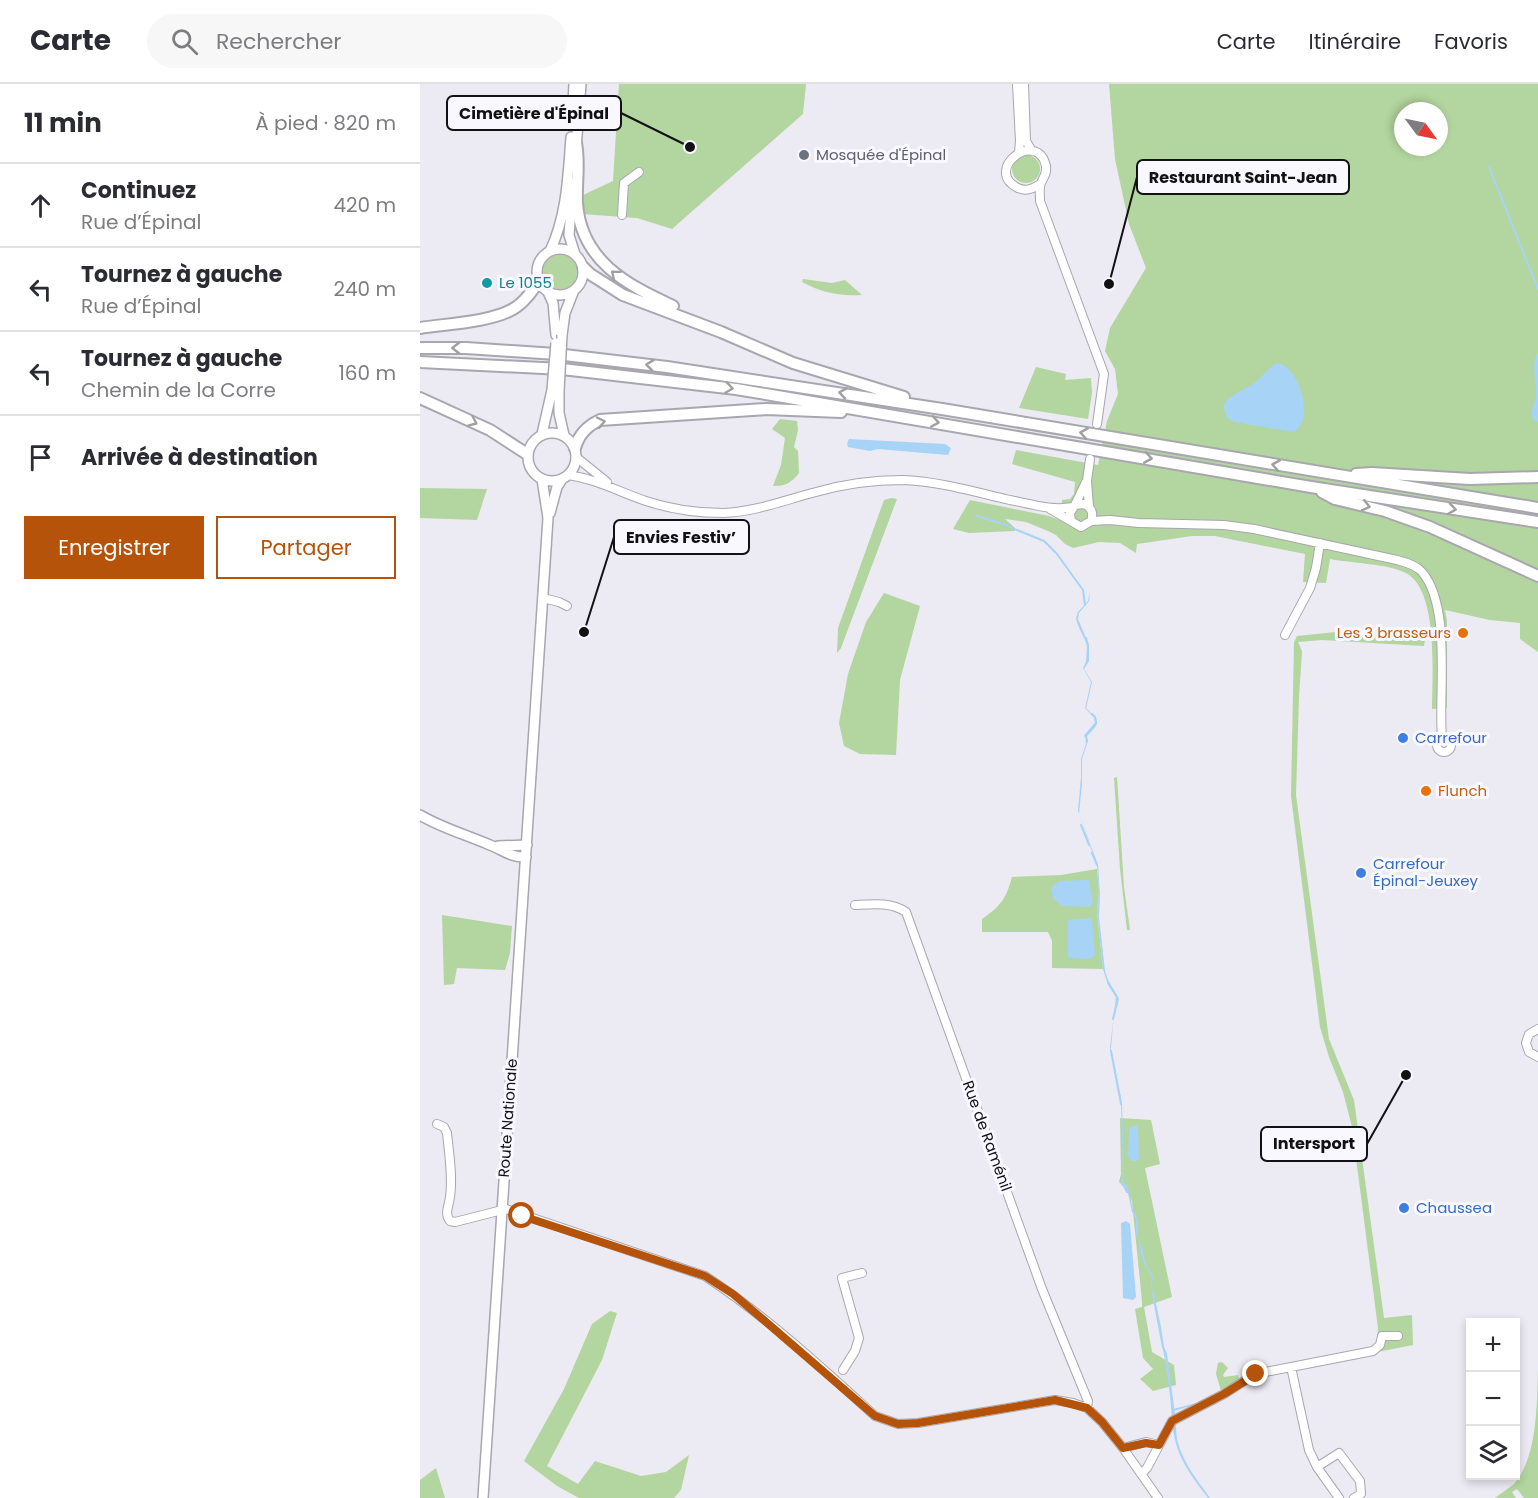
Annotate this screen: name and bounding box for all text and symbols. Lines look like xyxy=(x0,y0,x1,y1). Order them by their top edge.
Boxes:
search box xyxy=(147,14,567,68)
text: Carte xyxy=(30,21,111,60)
icon: search xyxy=(168,25,201,58)
text: Rechercher xyxy=(216,26,342,57)
text: Carte xyxy=(1217,27,1276,56)
text: Itinéraire xyxy=(1309,27,1401,56)
text: Favoris xyxy=(1434,27,1508,56)
callout: Cimetière d'Épinal xyxy=(447,96,621,130)
text: Cimetière d'Épinal xyxy=(459,102,609,125)
north arrow xyxy=(1394,102,1448,156)
text: 11 min xyxy=(24,105,102,141)
text: À pied · 820 m xyxy=(255,109,396,137)
place label: Mosquée d'Épinal xyxy=(816,144,946,165)
marker: Mosquée d'Épinal xyxy=(797,148,811,162)
callout: Restaurant Saint-Jean xyxy=(1137,160,1349,194)
text: Restaurant Saint-Jean xyxy=(1149,166,1337,189)
text: Continuez xyxy=(81,175,196,206)
icon: ahead xyxy=(24,189,57,222)
text: 420 m xyxy=(333,191,396,219)
text: Rue d’Épinal xyxy=(81,208,202,236)
text: Tournez à gauche xyxy=(81,259,282,290)
one-way arrow xyxy=(611,270,622,281)
place label: Le 1055 xyxy=(499,272,552,293)
icon: left xyxy=(24,273,57,306)
text: 240 m xyxy=(333,275,396,303)
marker: Le 1055 xyxy=(480,276,494,290)
text: Rue d’Épinal xyxy=(81,292,202,320)
one-way arrow xyxy=(451,342,460,354)
text: Tournez à gauche xyxy=(81,343,282,374)
icon: left xyxy=(24,357,57,390)
text: 160 m xyxy=(338,359,396,387)
one-way arrow xyxy=(645,359,654,372)
text: Chemin de la Corre xyxy=(81,376,276,404)
one-way arrow xyxy=(725,382,734,394)
one-way arrow xyxy=(838,388,847,400)
one-way arrow xyxy=(467,415,478,427)
one-way arrow xyxy=(930,415,940,428)
one-way arrow xyxy=(596,416,606,429)
one-way arrow xyxy=(1079,427,1089,440)
icon: arrive xyxy=(24,441,57,474)
text: Arrivée à destination xyxy=(81,442,318,473)
one-way arrow xyxy=(1143,451,1153,464)
one-way arrow xyxy=(1272,460,1281,472)
one-way arrow xyxy=(1361,499,1371,512)
one-way arrow xyxy=(1447,503,1457,515)
button: Enregistrer xyxy=(24,516,204,579)
button: Partager xyxy=(216,516,396,579)
callout: Envies Festiv’ xyxy=(614,520,749,554)
text: Envies Festiv’ xyxy=(626,526,736,549)
place label: Les 3 brasseurs xyxy=(1337,622,1451,643)
marker: Les 3 brasseurs xyxy=(1456,626,1470,640)
place label: Carrefour xyxy=(1415,727,1487,748)
marker: Carrefour xyxy=(1396,731,1410,745)
place label: Flunch xyxy=(1438,780,1487,801)
marker: Flunch xyxy=(1419,784,1433,798)
place label: Carrefour Épinal-Jeuxey xyxy=(1373,853,1479,891)
marker: Carrefour Épinal-Jeuxey xyxy=(1354,866,1368,880)
street label: Route Nationale xyxy=(493,1058,522,1178)
street label: Rue de Raménil xyxy=(958,1078,1017,1194)
callout: Intersport xyxy=(1261,1127,1367,1161)
text: Intersport xyxy=(1273,1132,1355,1155)
place label: Chaussea xyxy=(1416,1197,1492,1218)
marker: Chaussea xyxy=(1397,1201,1411,1215)
route start xyxy=(508,1202,534,1228)
map controls xyxy=(1466,1318,1520,1480)
button: + xyxy=(1466,1318,1520,1372)
route end xyxy=(1242,1360,1268,1386)
button: − xyxy=(1466,1372,1520,1426)
button: layers xyxy=(1466,1426,1520,1480)

